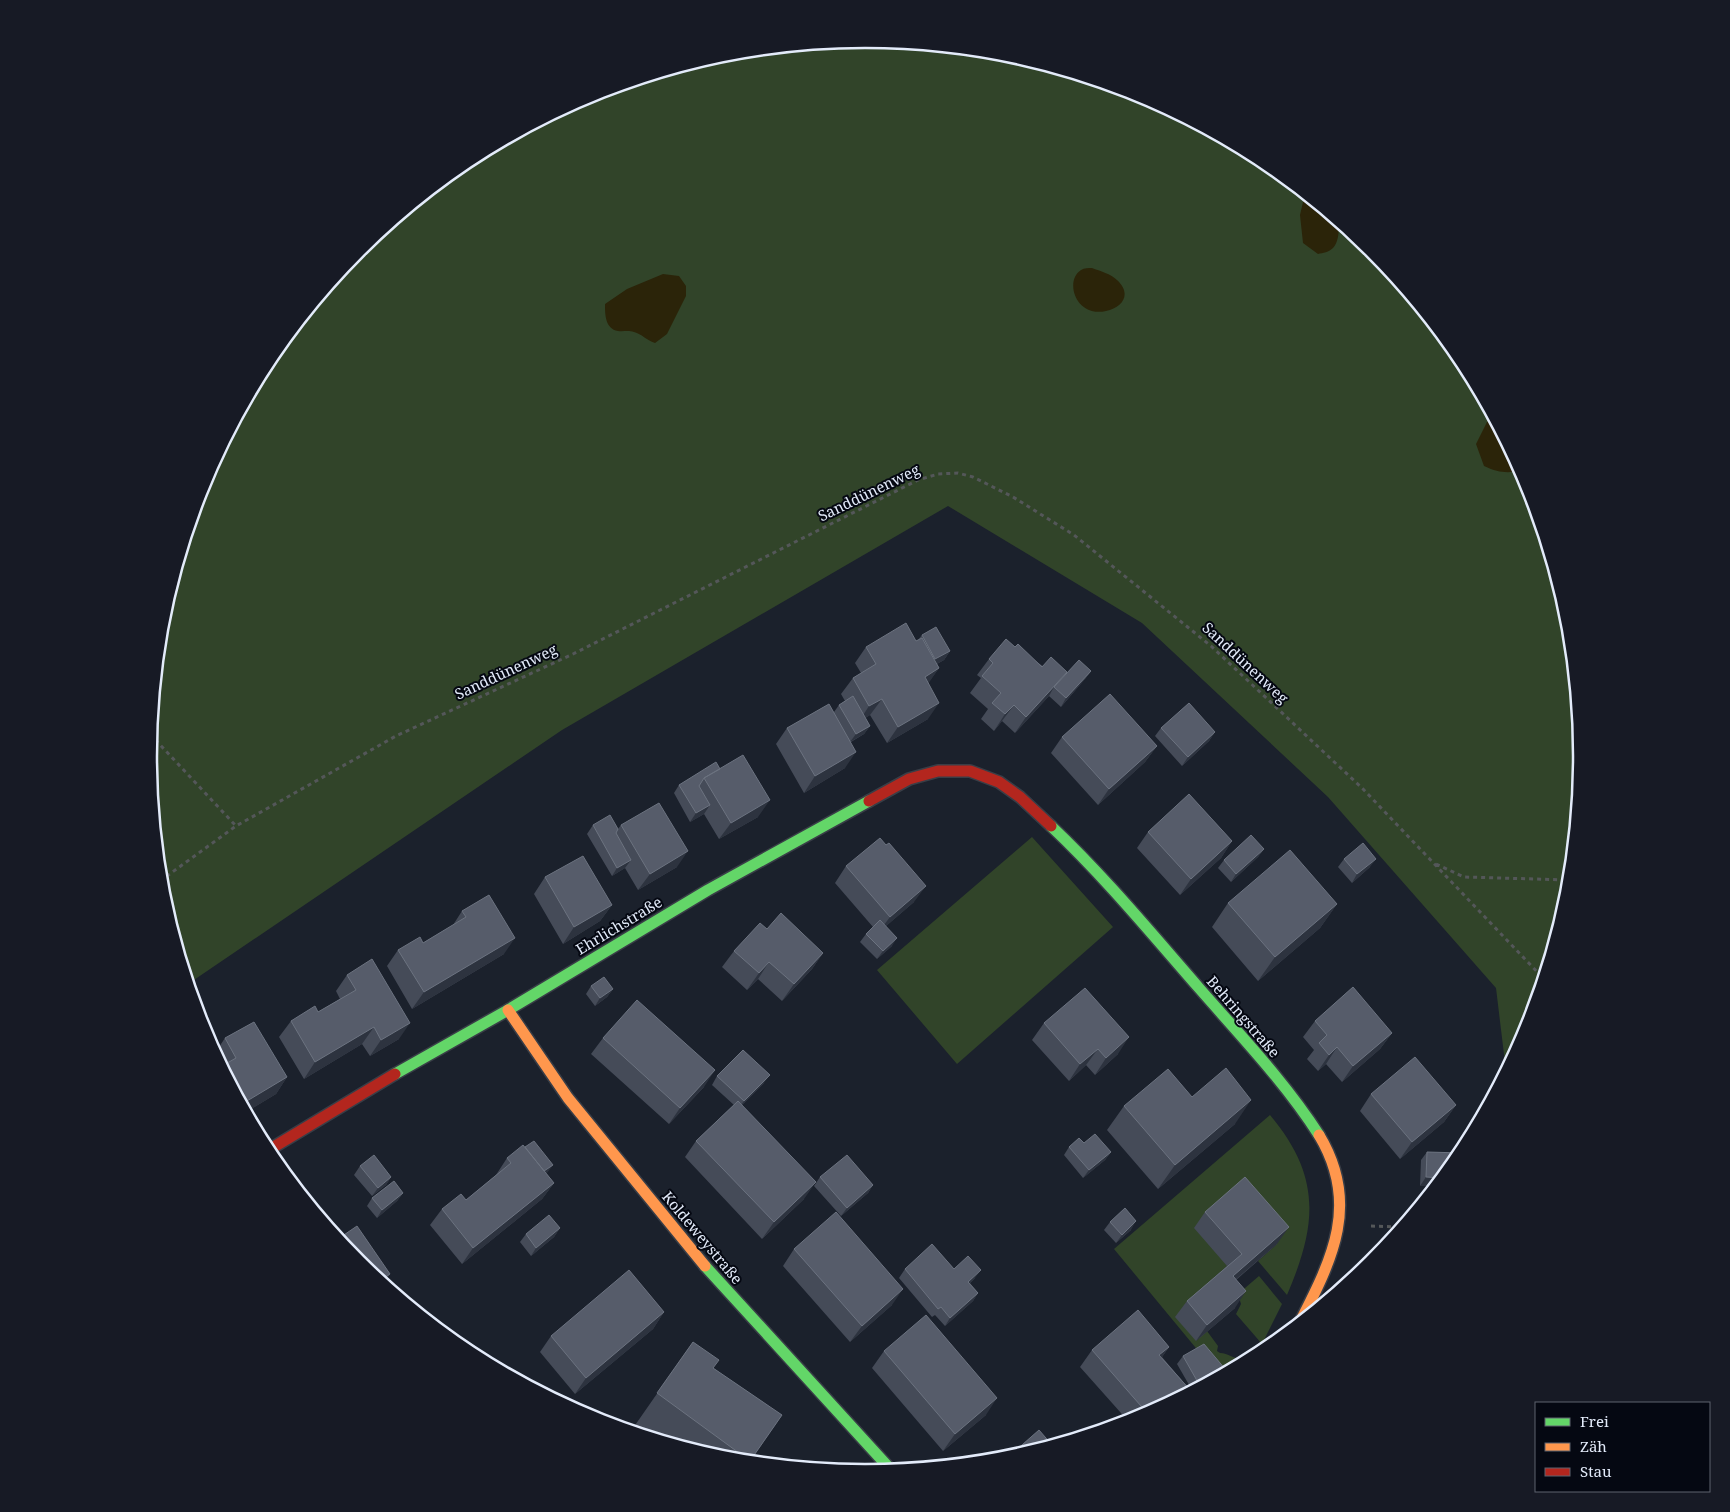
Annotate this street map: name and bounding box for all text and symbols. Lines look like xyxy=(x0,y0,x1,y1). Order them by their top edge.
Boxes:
street label: Sanddünenweg xyxy=(814,459,923,525)
street label: Sanddünenweg xyxy=(1198,617,1293,707)
street label: Sanddünenweg xyxy=(451,639,560,704)
street label: Ehrlichstraße xyxy=(572,892,665,959)
street label: Behringstraße xyxy=(1203,971,1285,1061)
street label: Koldeweystraße xyxy=(658,1187,747,1288)
legend xyxy=(1535,1402,1710,1492)
text: Frei xyxy=(1580,1411,1609,1431)
text: Zäh xyxy=(1580,1436,1607,1456)
text: Stau xyxy=(1580,1461,1612,1481)

